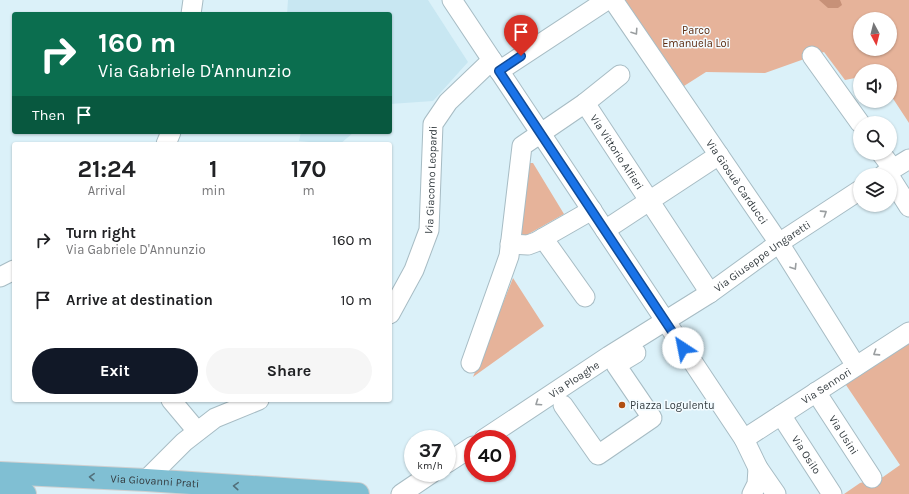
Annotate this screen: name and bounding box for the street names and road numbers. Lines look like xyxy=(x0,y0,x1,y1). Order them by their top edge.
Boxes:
street label: Via Vittorio Alfieri xyxy=(588,112,647,192)
street label: Via Giacomo Leopardi xyxy=(421,125,439,236)
street label: Via Giosuè Carducci xyxy=(704,137,771,227)
street label: Via Giuseppe Ungaretti xyxy=(711,218,813,295)
street label: Via Ploaghe xyxy=(546,358,602,401)
street label: Via Sennori xyxy=(799,365,854,407)
street label: Via Usini xyxy=(826,413,861,457)
street label: Via Osilo xyxy=(789,433,824,476)
street label: Via Giovanni Prati xyxy=(110,472,200,490)

